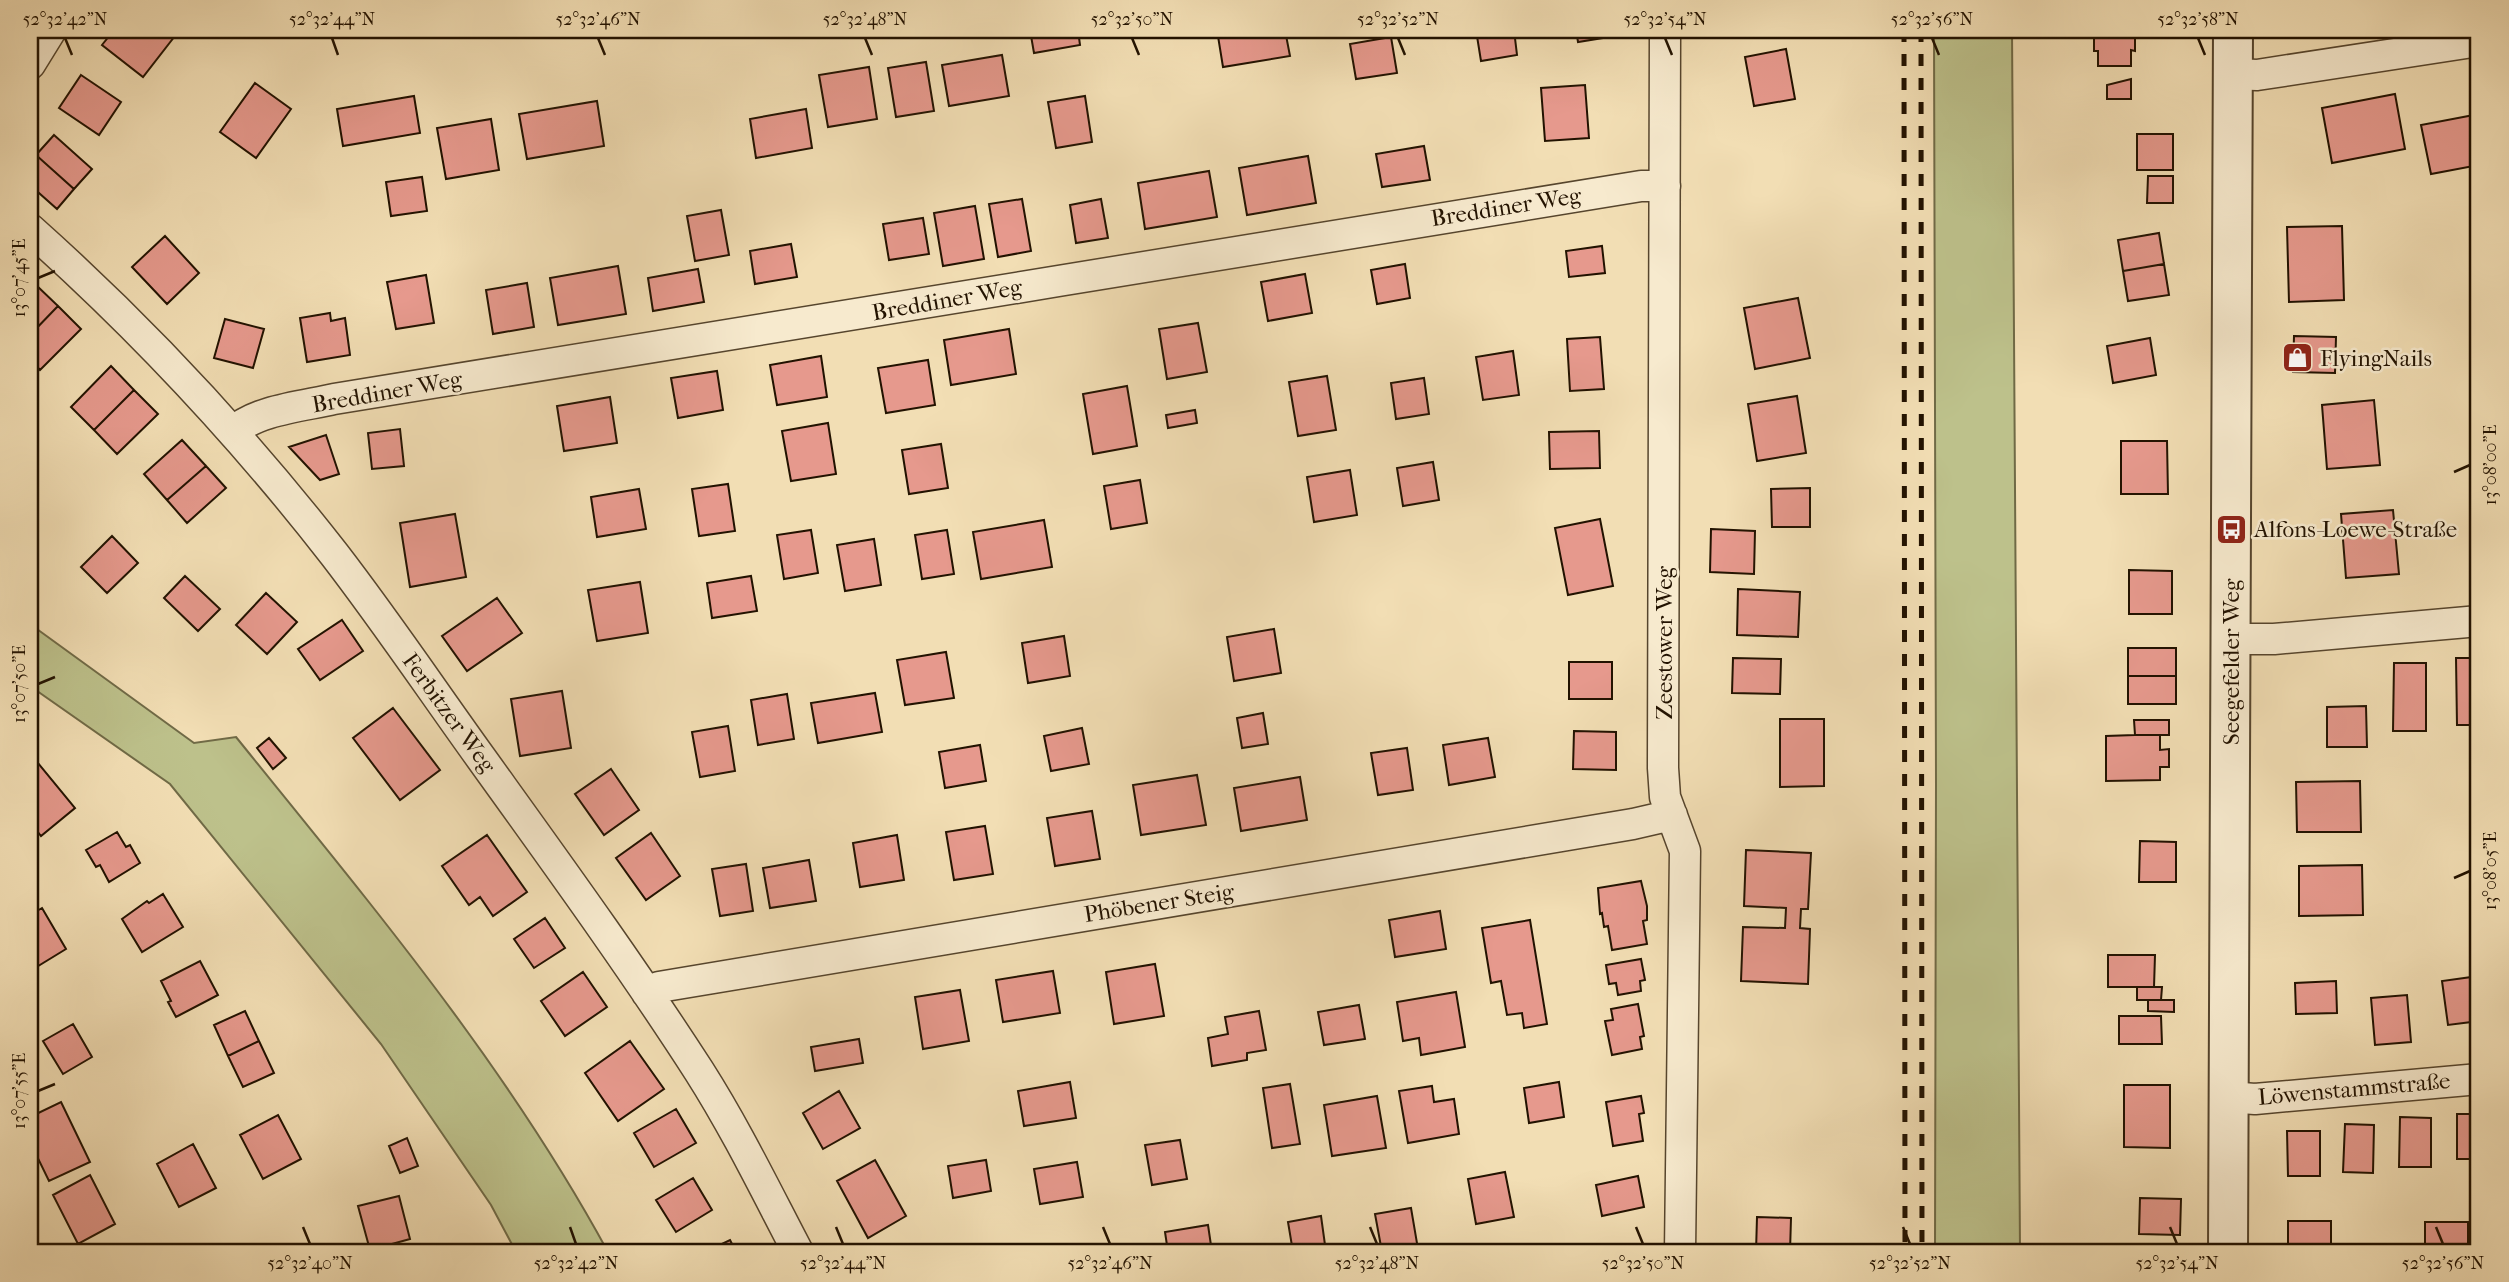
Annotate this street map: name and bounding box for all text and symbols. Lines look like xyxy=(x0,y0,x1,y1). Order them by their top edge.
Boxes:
text: 52°32'42"N xyxy=(23,9,108,30)
text: 52°32'44"N xyxy=(289,9,375,30)
text: 52°32'46"N xyxy=(555,9,641,30)
text: 52°32'48"N xyxy=(823,9,908,30)
text: 52°32'50"N xyxy=(1091,9,1174,30)
text: 52°32'52"N xyxy=(1357,9,1439,30)
text: 52°32'54"N xyxy=(1623,9,1707,30)
text: 52°32'56"N xyxy=(1891,9,1973,30)
text: 52°32'58"N xyxy=(2157,9,2239,30)
street label: Breddiner Weg xyxy=(1429,182,1584,232)
text: 13°07'45"E xyxy=(9,239,30,317)
street label: Breddiner Weg xyxy=(870,273,1025,326)
shop icon: FlyingNails xyxy=(2280,341,2314,375)
place label: FlyingNails xyxy=(2320,345,2432,372)
street label: Breddiner Weg xyxy=(310,365,465,418)
text: 13°08'00"E xyxy=(2480,424,2501,506)
bus stop icon: Alfons-Loewe-Straße xyxy=(2214,512,2248,546)
place label: Alfons-Loewe-Straße xyxy=(2253,516,2457,543)
street label: Zeestower Weg xyxy=(1651,565,1678,720)
street label: Seegefelder Weg xyxy=(2218,578,2245,745)
text: 13°07'50"E xyxy=(9,645,30,723)
street label: Ferbitzer Weg xyxy=(397,648,502,779)
text: 13°08'05"E xyxy=(2480,832,2501,910)
street label: Phöbener Steig xyxy=(1082,878,1237,928)
text: 13°07'55"E xyxy=(9,1053,30,1129)
street label: Löwenstammstraße xyxy=(2257,1067,2451,1111)
text: 52°32'40"N xyxy=(267,1253,353,1274)
text: 52°32'42"N xyxy=(534,1253,619,1274)
text: 52°32'44"N xyxy=(800,1253,886,1274)
text: 52°32'46"N xyxy=(1067,1253,1153,1274)
text: 52°32'48"N xyxy=(1335,1253,1420,1274)
text: 52°32'50"N xyxy=(1602,1253,1685,1274)
text: 52°32'52"N xyxy=(1869,1253,1951,1274)
text: 52°32'54"N xyxy=(2135,1253,2219,1274)
text: 52°32'56"N xyxy=(2402,1253,2484,1274)

